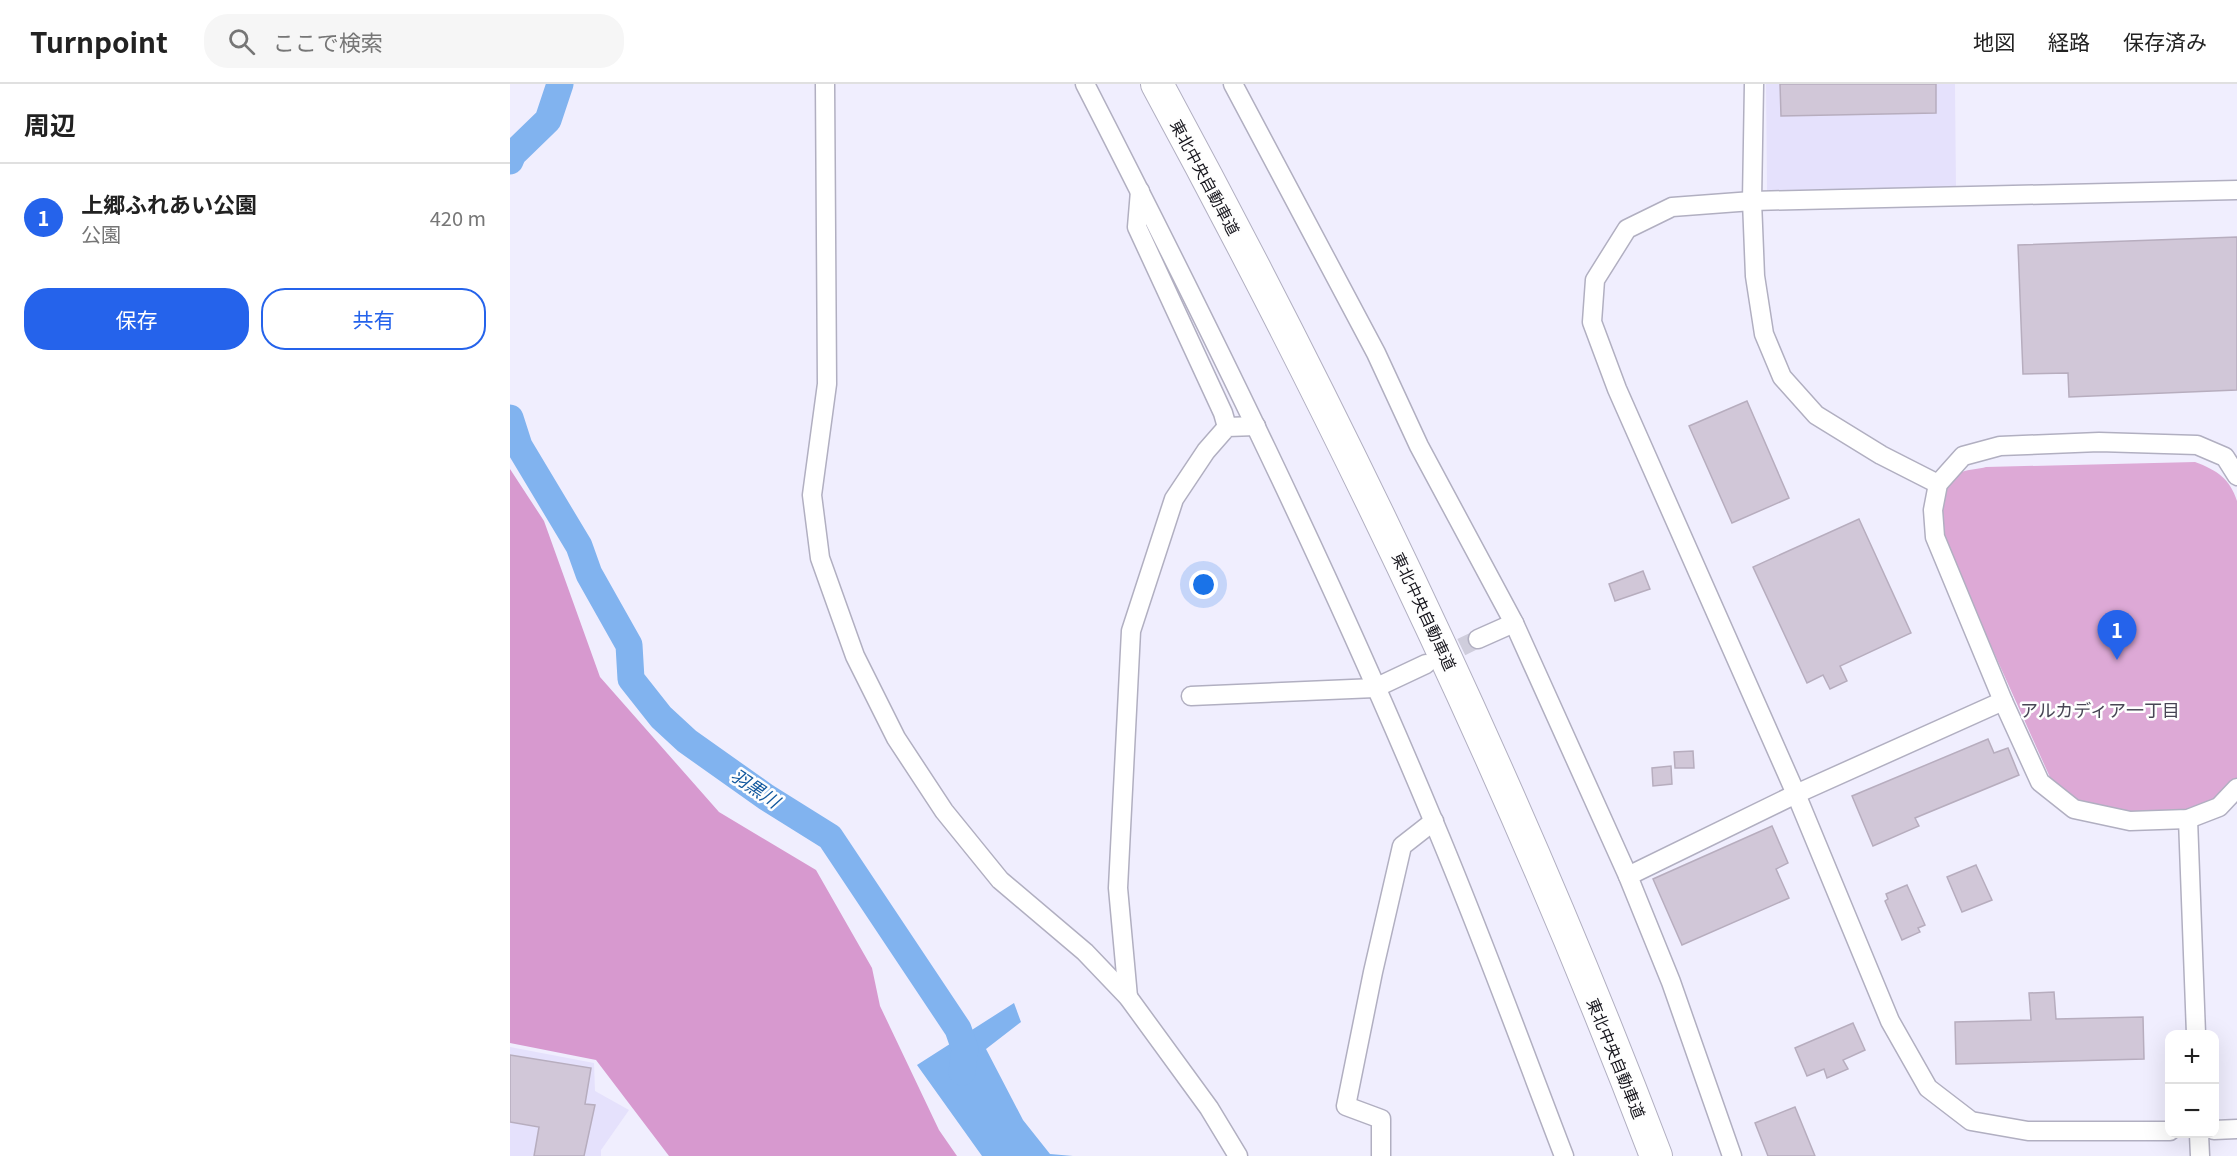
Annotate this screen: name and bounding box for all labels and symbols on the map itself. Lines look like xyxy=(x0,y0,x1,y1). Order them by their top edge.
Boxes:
street label: 東北中央自動車道 xyxy=(1165,115,1247,239)
street label: 東北中央自動車道 xyxy=(1387,548,1463,674)
your location xyxy=(1189,570,1218,599)
pin: 1 xyxy=(2098,610,2136,660)
district label: アルカディア一丁目 xyxy=(2020,696,2180,722)
water label: 羽黒川 xyxy=(726,761,787,814)
street label: 東北中央自動車道 xyxy=(1582,994,1652,1122)

